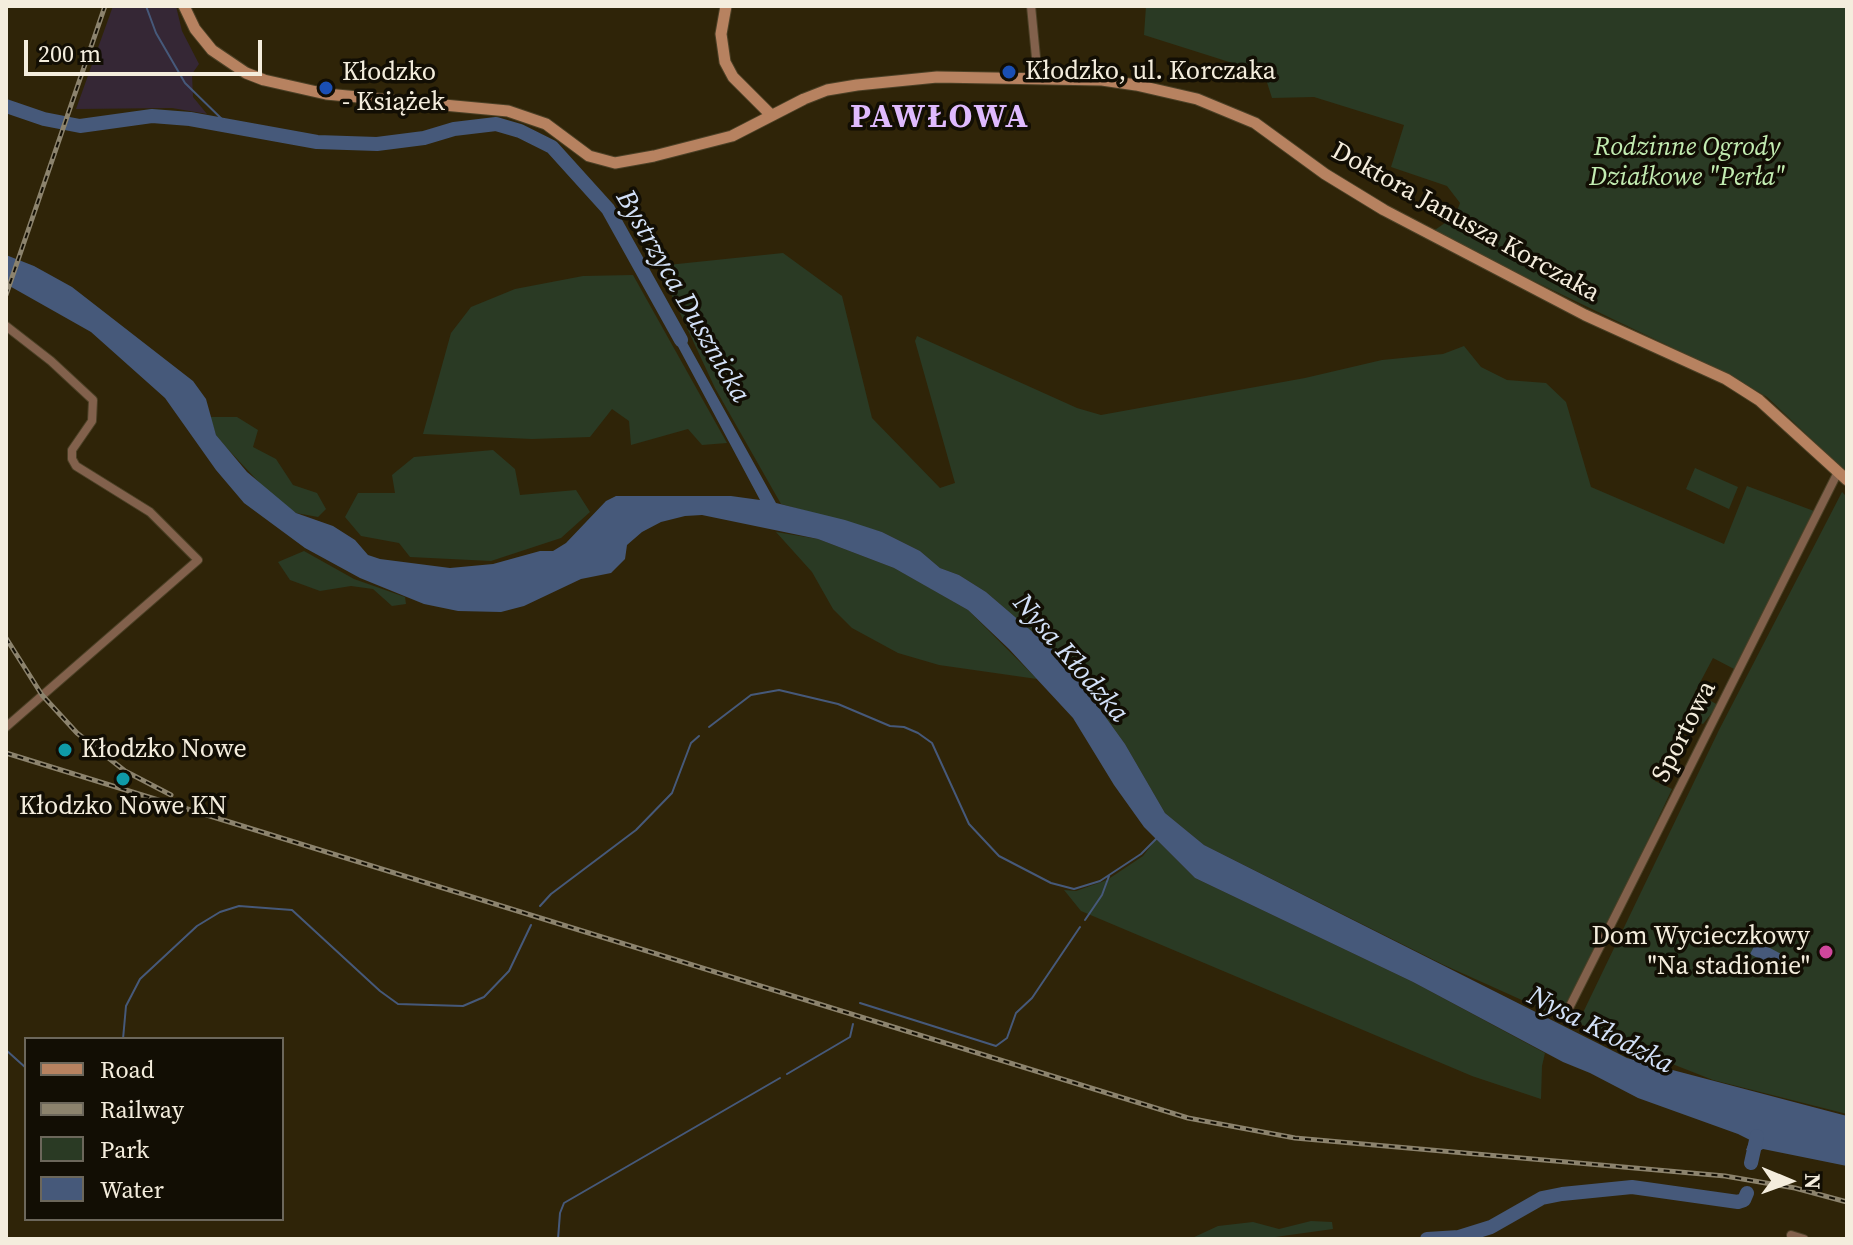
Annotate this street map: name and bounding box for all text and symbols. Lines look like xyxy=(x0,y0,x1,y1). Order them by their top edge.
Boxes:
scale bar xyxy=(28,24,266,74)
text: 200 m xyxy=(38,37,101,70)
place label: Kłodzko, ul. Korczaka xyxy=(1025,56,1276,88)
place label: Kłodzko - Książek xyxy=(342,57,445,118)
marker: Kłodzko, ul. Korczaka xyxy=(1000,63,1018,81)
marker: Kłodzko - Książek xyxy=(317,79,335,97)
district label: PAWŁOWA xyxy=(850,98,1030,138)
park label: Rodzinne Ogrody Działkowe "Perła" xyxy=(1589,132,1785,194)
street label: Doktora Janusza Korczaka xyxy=(1325,136,1605,310)
water label: Bystrzyca Dusznicka xyxy=(607,185,757,409)
water label: Nysa Kłodzka xyxy=(1005,588,1135,730)
street label: Sportowa xyxy=(1646,676,1724,788)
place label: Kłodzko Nowe xyxy=(81,734,247,766)
marker: Kłodzko Nowe xyxy=(56,741,74,759)
marker: Kłodzko Nowe KN xyxy=(114,770,132,788)
place label: Kłodzko Nowe KN xyxy=(19,791,227,823)
place label: Dom Wycieczkowy "Na stadionie" xyxy=(1591,921,1810,982)
marker: Dom Wycieczkowy "Na stadionie" xyxy=(1817,943,1835,961)
water label: Nysa Kłodzka xyxy=(1521,980,1679,1082)
legend xyxy=(24,1037,284,1221)
text: Road xyxy=(100,1053,154,1086)
text: Railway xyxy=(100,1093,184,1126)
text: Park xyxy=(100,1133,149,1166)
north arrow xyxy=(1749,1141,1829,1221)
text: Water xyxy=(100,1173,164,1206)
text: N xyxy=(1798,1173,1828,1190)

